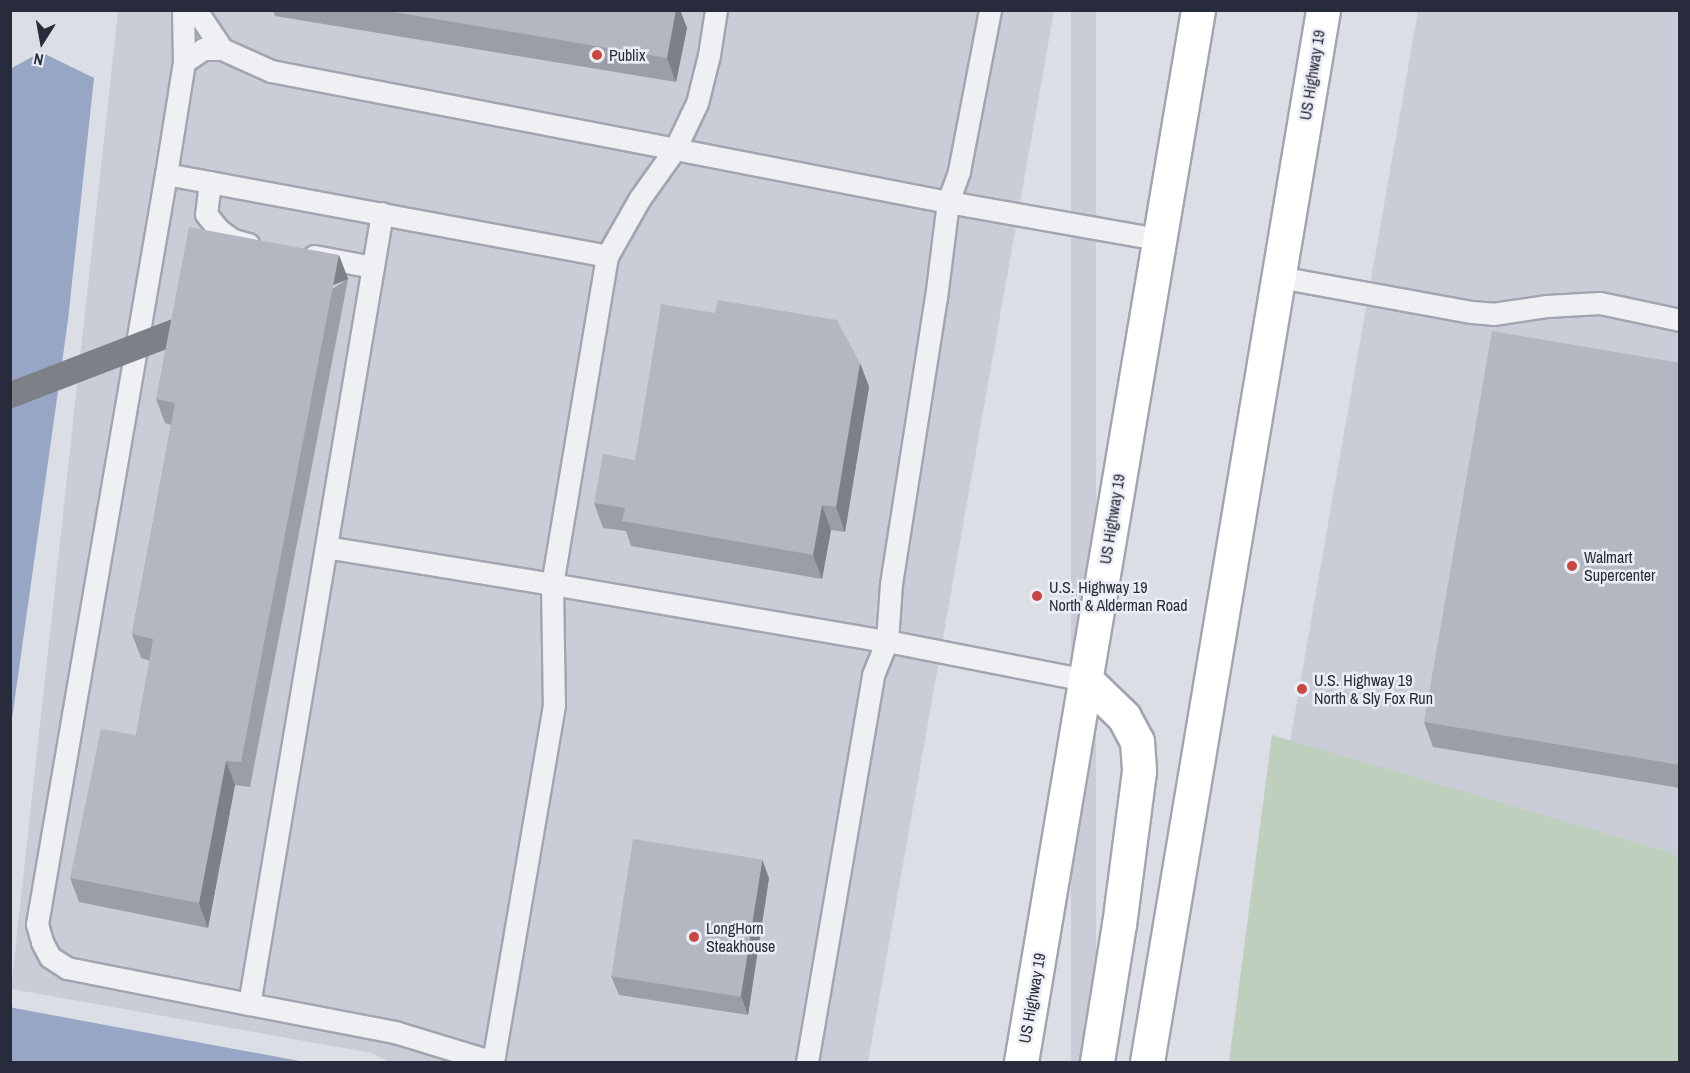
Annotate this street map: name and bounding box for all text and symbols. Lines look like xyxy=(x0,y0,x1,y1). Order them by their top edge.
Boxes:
north arrow xyxy=(12,12,72,72)
street label: US Highway 19 xyxy=(1295,28,1329,122)
place label: Publix xyxy=(609,45,645,65)
text: N xyxy=(32,48,45,71)
marker: Publix xyxy=(590,48,604,62)
street label: US Highway 19 xyxy=(1095,472,1129,566)
place label: Walmart Supercenter xyxy=(1584,547,1655,585)
marker: Walmart Supercenter xyxy=(1565,559,1579,573)
place label: U.S. Highway 19 North & Alderman Road xyxy=(1049,577,1188,615)
marker: U.S. Highway 19 North & Alderman Road xyxy=(1030,589,1044,603)
place label: U.S. Highway 19 North & Sly Fox Run xyxy=(1314,670,1433,708)
marker: U.S. Highway 19 North & Sly Fox Run xyxy=(1295,682,1309,696)
place label: LongHorn Steakhouse xyxy=(706,918,775,956)
marker: LongHorn Steakhouse xyxy=(687,930,701,944)
street label: US Highway 19 xyxy=(1015,951,1049,1045)

